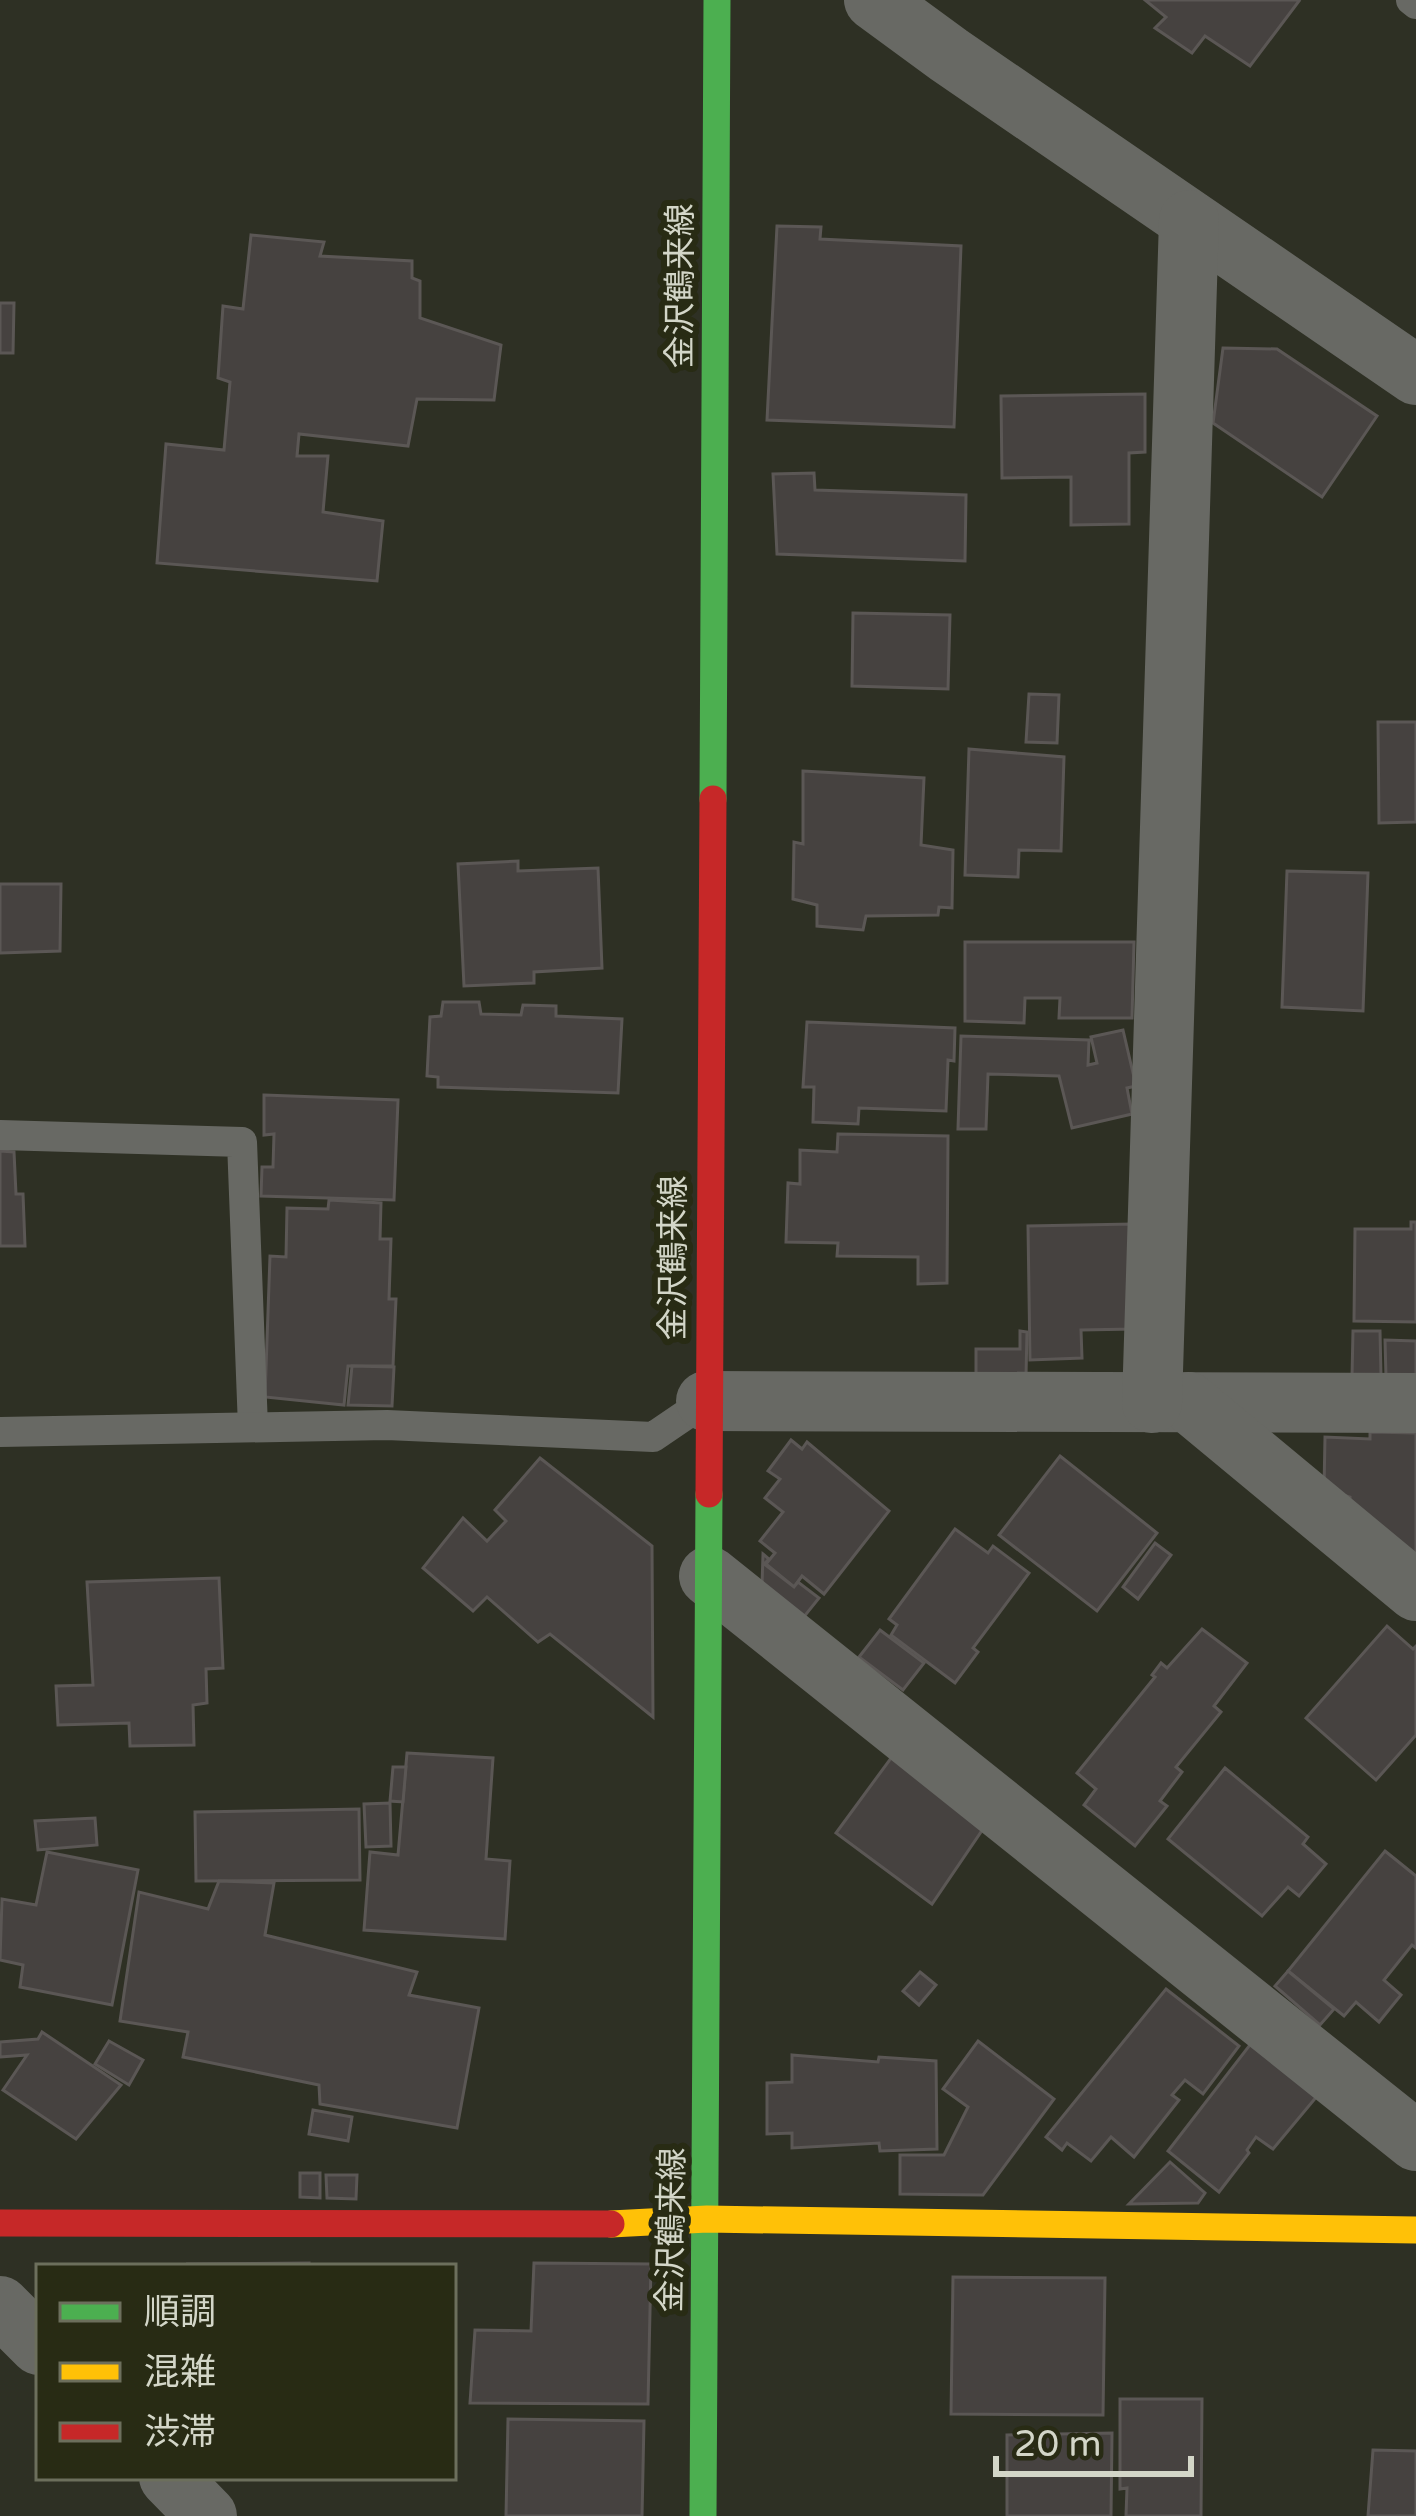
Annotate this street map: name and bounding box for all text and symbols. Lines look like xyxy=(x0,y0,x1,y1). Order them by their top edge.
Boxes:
street label: 金沢鶴来線 xyxy=(661,204,700,369)
street label: 金沢鶴来線 xyxy=(654,1176,693,1341)
street label: 金沢鶴来線 xyxy=(651,2147,692,2313)
legend xyxy=(36,2264,456,2480)
text: 順調 xyxy=(144,2291,216,2334)
text: 混雑 xyxy=(144,2351,216,2394)
scale bar xyxy=(996,2402,1191,2476)
text: 渋滞 xyxy=(144,2411,216,2454)
text: 20 m xyxy=(1014,2423,1102,2466)

